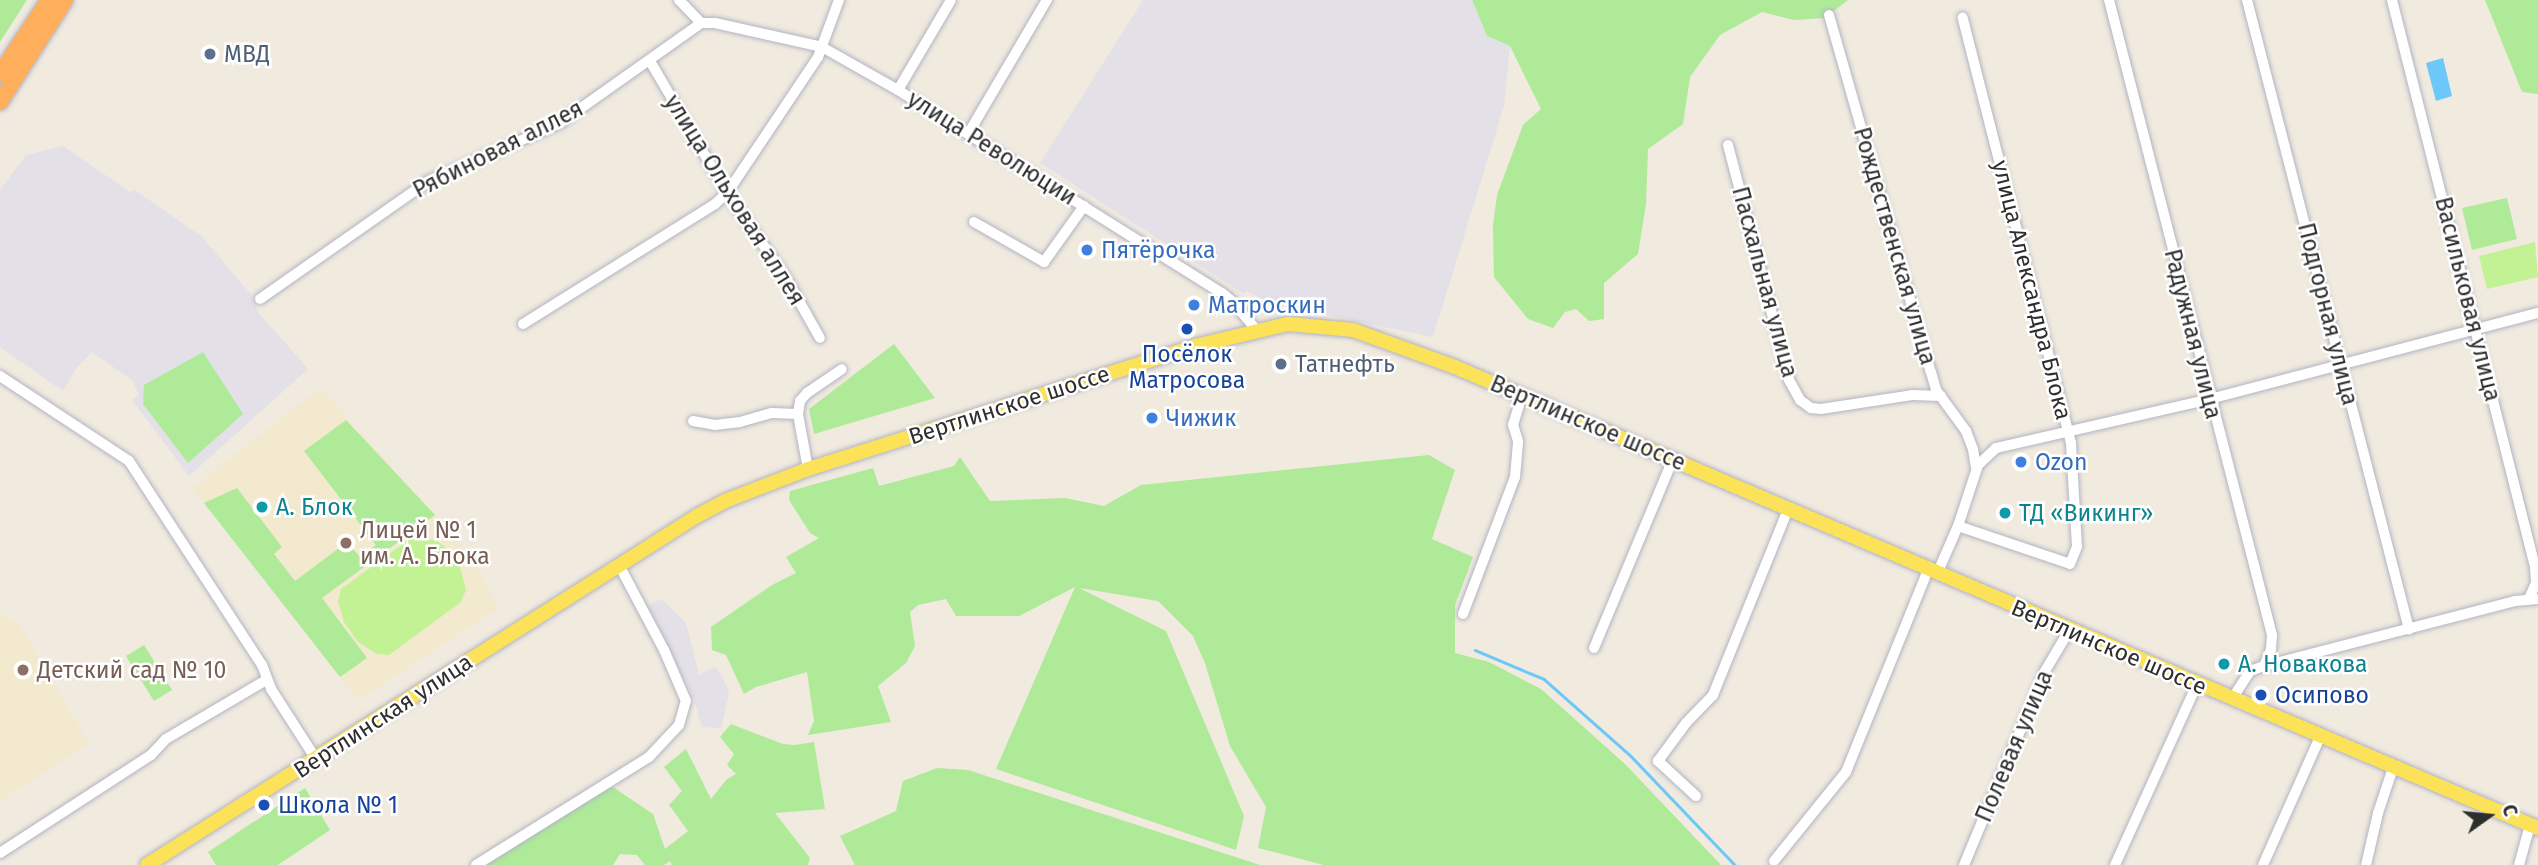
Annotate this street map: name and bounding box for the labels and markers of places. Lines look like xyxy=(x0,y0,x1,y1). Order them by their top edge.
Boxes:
place label: МВД xyxy=(224,40,270,68)
marker: МВД xyxy=(202,46,218,62)
place label: Пятёрочка xyxy=(1101,236,1215,264)
marker: Пятёрочка xyxy=(1079,242,1095,258)
place label: Матроскин xyxy=(1208,291,1326,319)
marker: Матроскин xyxy=(1186,297,1202,313)
marker: Посёлок Матросова xyxy=(1179,321,1195,337)
place label: Посёлок Матросова xyxy=(1129,340,1245,394)
place label: Татнефть xyxy=(1295,350,1395,378)
marker: Татнефть xyxy=(1273,356,1289,372)
place label: Чижик xyxy=(1166,404,1236,432)
marker: Чижик xyxy=(1144,410,1160,426)
place label: Ozon xyxy=(2035,448,2087,476)
marker: Ozon xyxy=(2013,454,2029,470)
place label: А. Блок xyxy=(276,493,353,521)
marker: А. Блок xyxy=(254,499,270,515)
place label: ТД «Викинг» xyxy=(2019,499,2153,527)
marker: ТД «Викинг» xyxy=(1997,505,2013,521)
place label: Лицей № 1 им. А. Блока xyxy=(360,516,490,570)
marker: Лицей № 1 им. А. Блока xyxy=(338,535,354,551)
place label: А. Новакова xyxy=(2238,650,2368,678)
place label: Детский сад № 10 xyxy=(37,656,226,684)
marker: А. Новакова xyxy=(2216,656,2232,672)
marker: Детский сад № 10 xyxy=(15,662,31,678)
place label: Осипово xyxy=(2275,681,2369,709)
marker: Осипово xyxy=(2253,687,2269,703)
place label: Школа № 1 xyxy=(278,791,398,819)
marker: Школа № 1 xyxy=(256,797,272,813)

